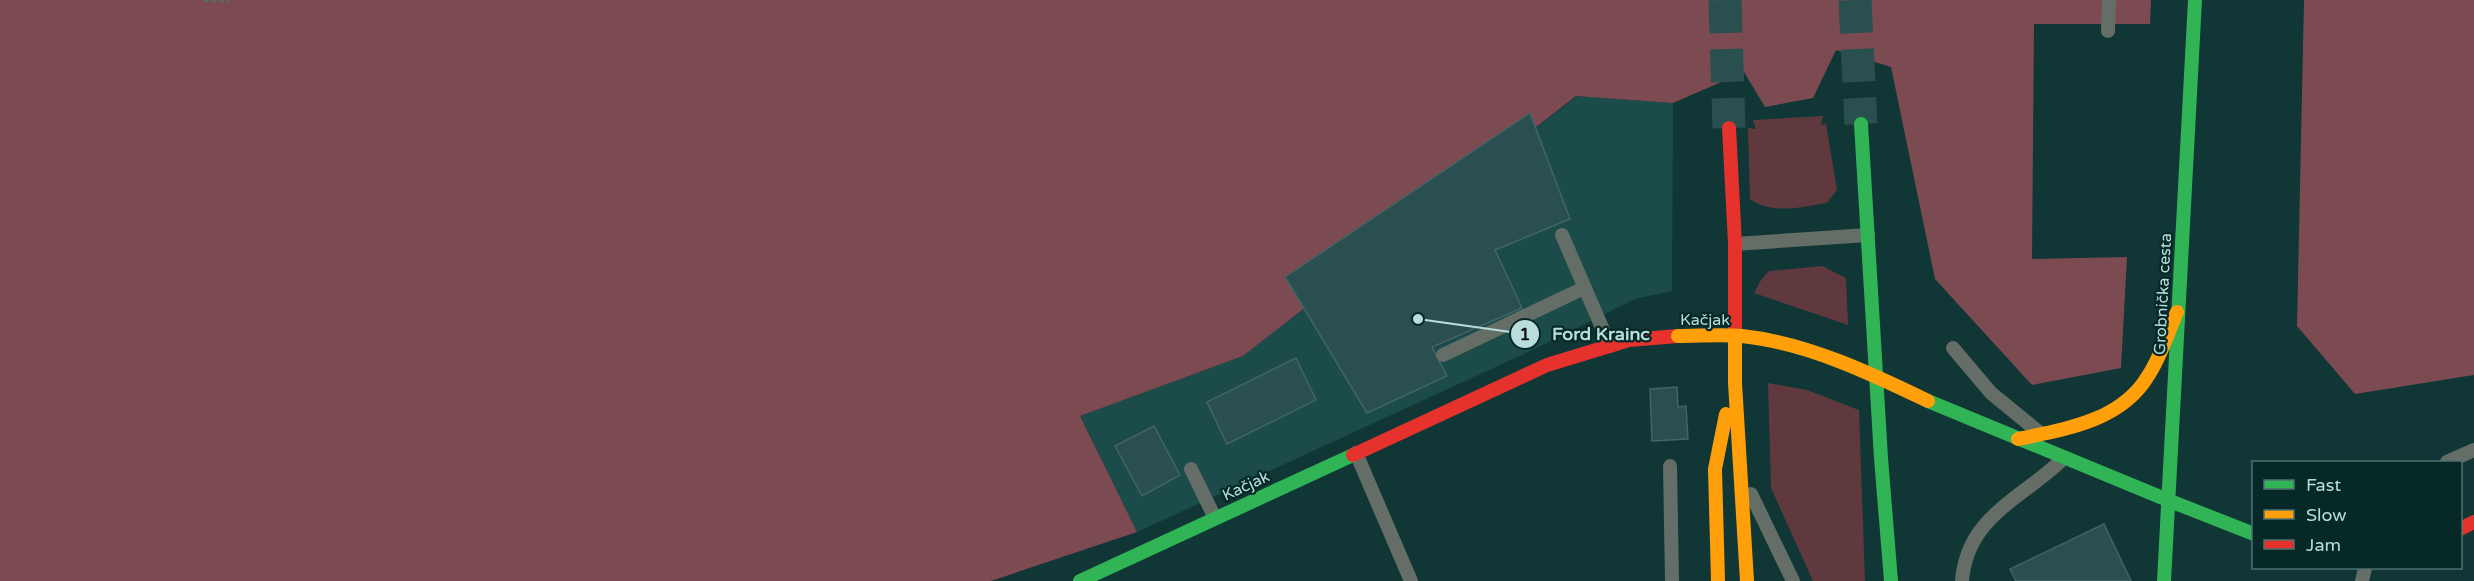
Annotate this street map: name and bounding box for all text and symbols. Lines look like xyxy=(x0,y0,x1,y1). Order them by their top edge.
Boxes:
street label: Grobnička cesta xyxy=(2150,233,2176,355)
street label: Kačjak xyxy=(1680,310,1730,330)
callout: Ford Krainc xyxy=(1510,316,1662,352)
text: 1 xyxy=(1519,323,1531,345)
text: Ford Krainc xyxy=(1552,323,1650,345)
legend xyxy=(2252,461,2462,569)
street label: Kačjak xyxy=(1219,466,1273,506)
text: Fast xyxy=(2306,474,2341,496)
text: Slow xyxy=(2306,504,2347,526)
text: Jam xyxy=(2306,534,2341,556)

